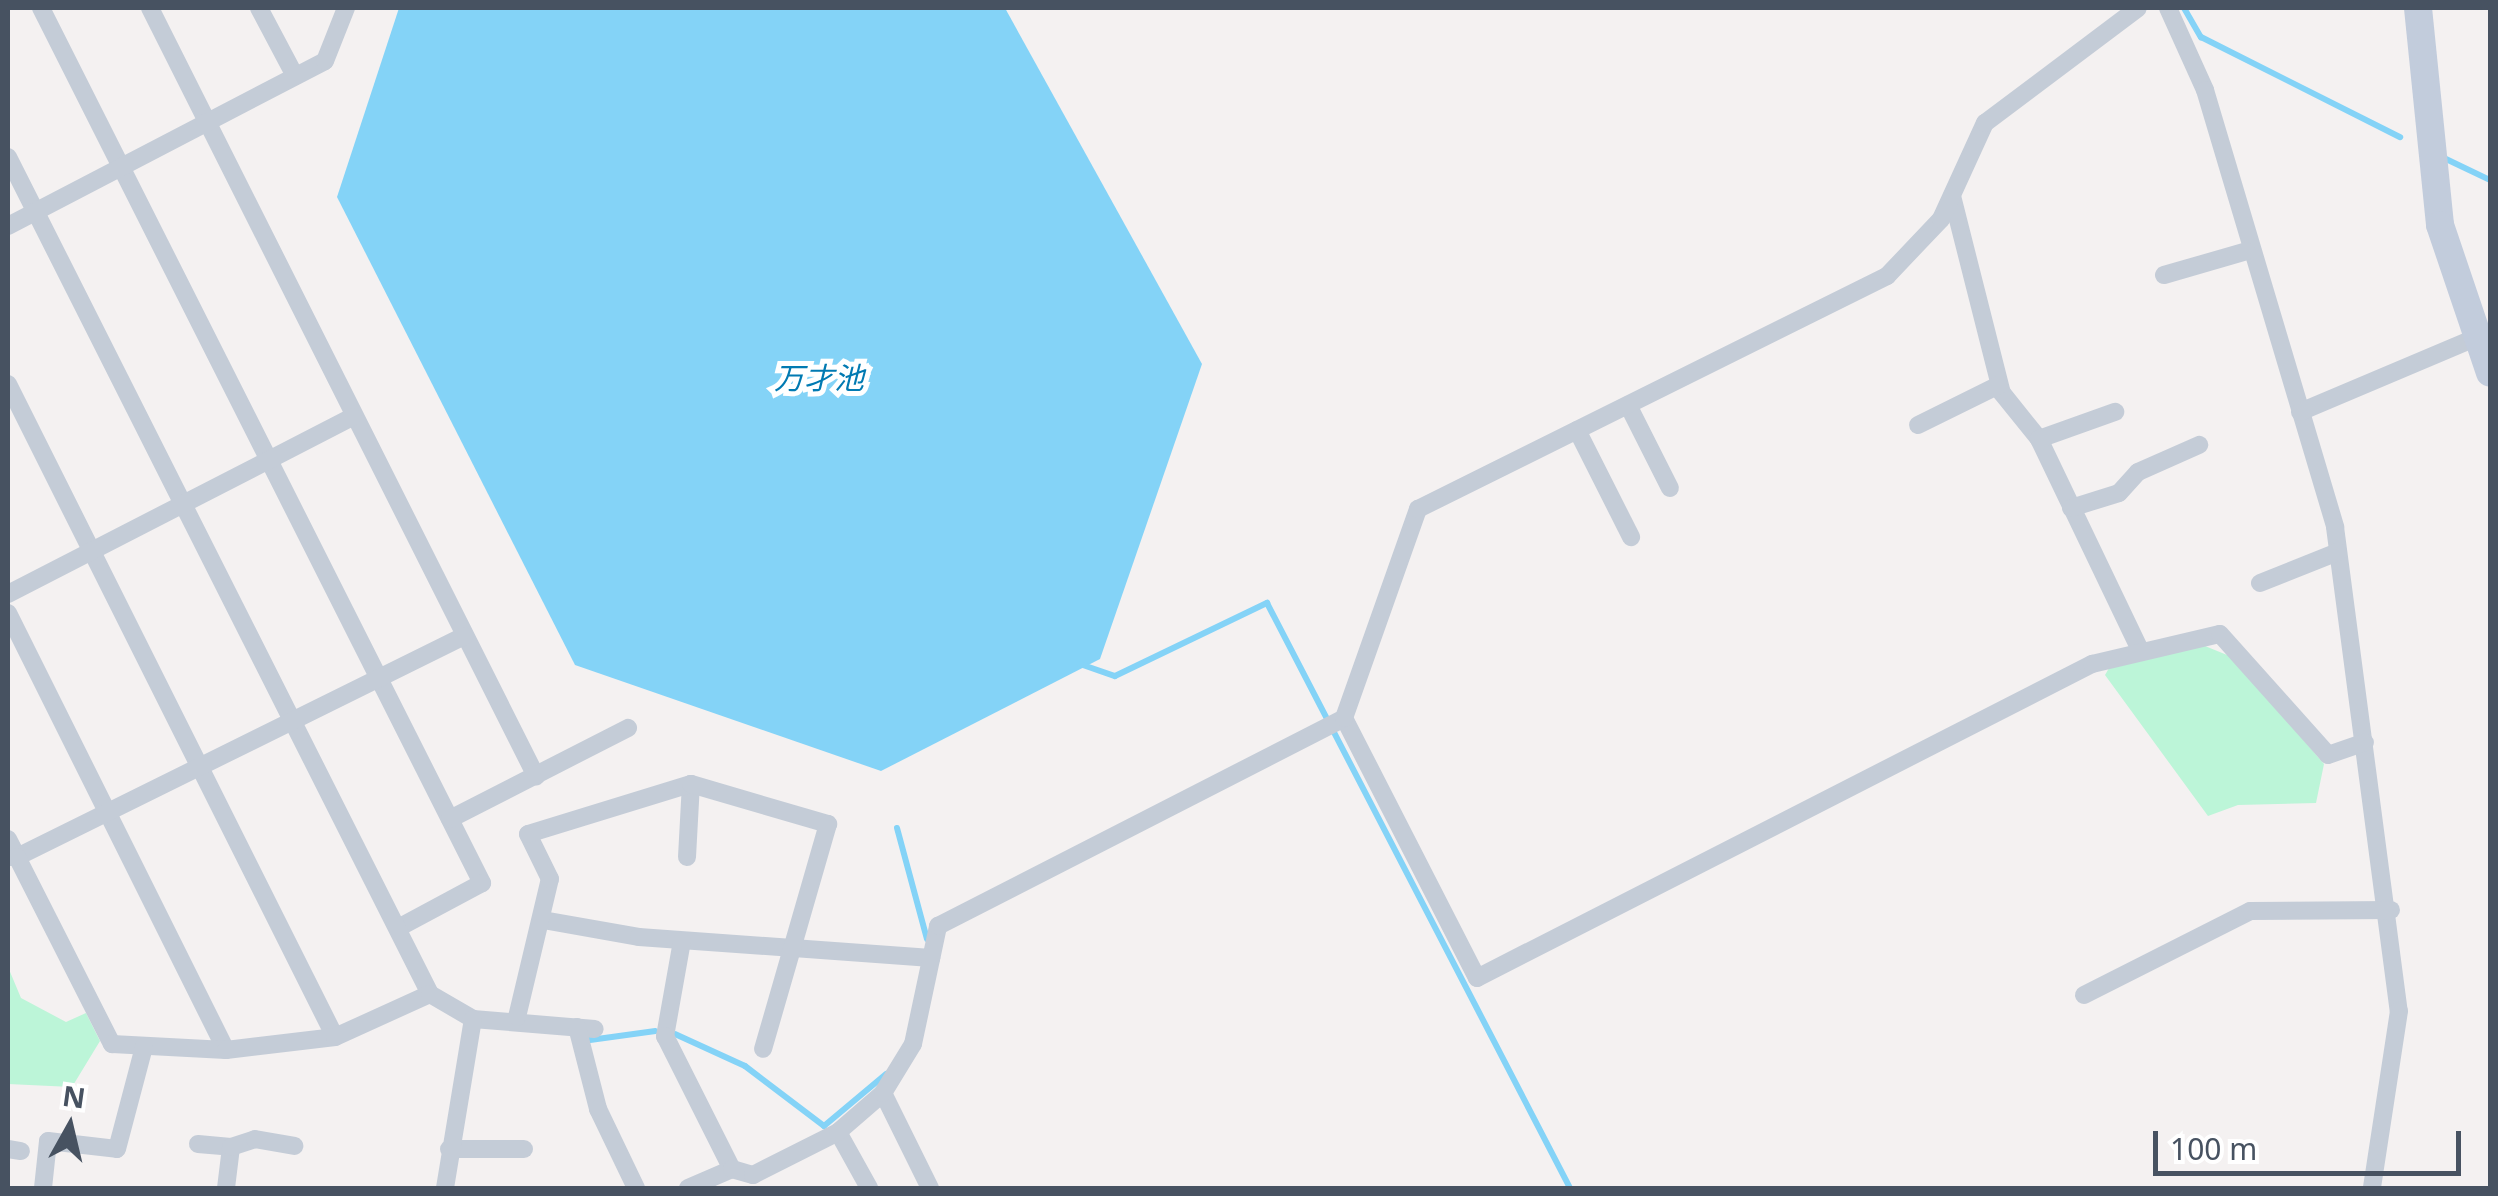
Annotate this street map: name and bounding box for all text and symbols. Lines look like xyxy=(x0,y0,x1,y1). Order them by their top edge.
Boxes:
water label: 万才池 xyxy=(774,360,864,396)
north arrow xyxy=(20,1076,120,1176)
text: N xyxy=(60,1076,88,1117)
scale bar xyxy=(2158,1111,2466,1173)
text: 100 m xyxy=(2170,1128,2257,1169)

